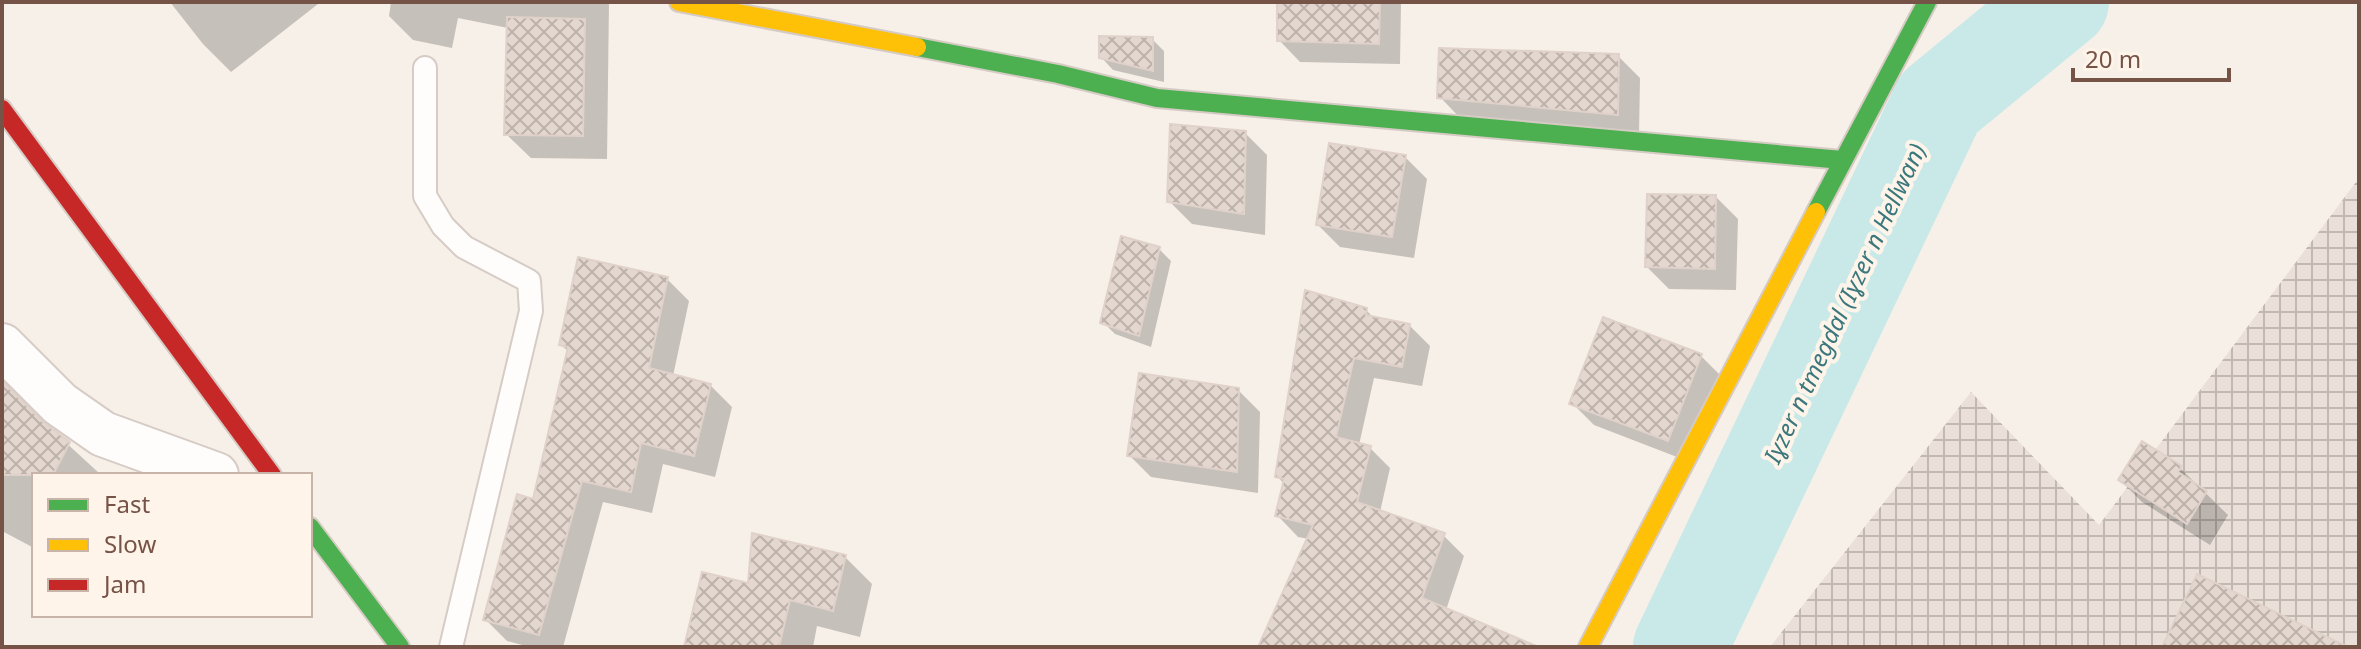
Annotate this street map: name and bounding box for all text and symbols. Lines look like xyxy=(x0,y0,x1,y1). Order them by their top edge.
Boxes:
scale bar xyxy=(2073,32,2229,82)
text: 20 m xyxy=(2085,42,2141,75)
water label: Iɣzer n tmegdal (Iɣzer n Hellwan) xyxy=(1755,138,1933,469)
legend xyxy=(32,473,312,617)
text: Fast xyxy=(104,487,150,520)
text: Slow xyxy=(104,527,156,560)
text: Jam xyxy=(102,567,146,600)

